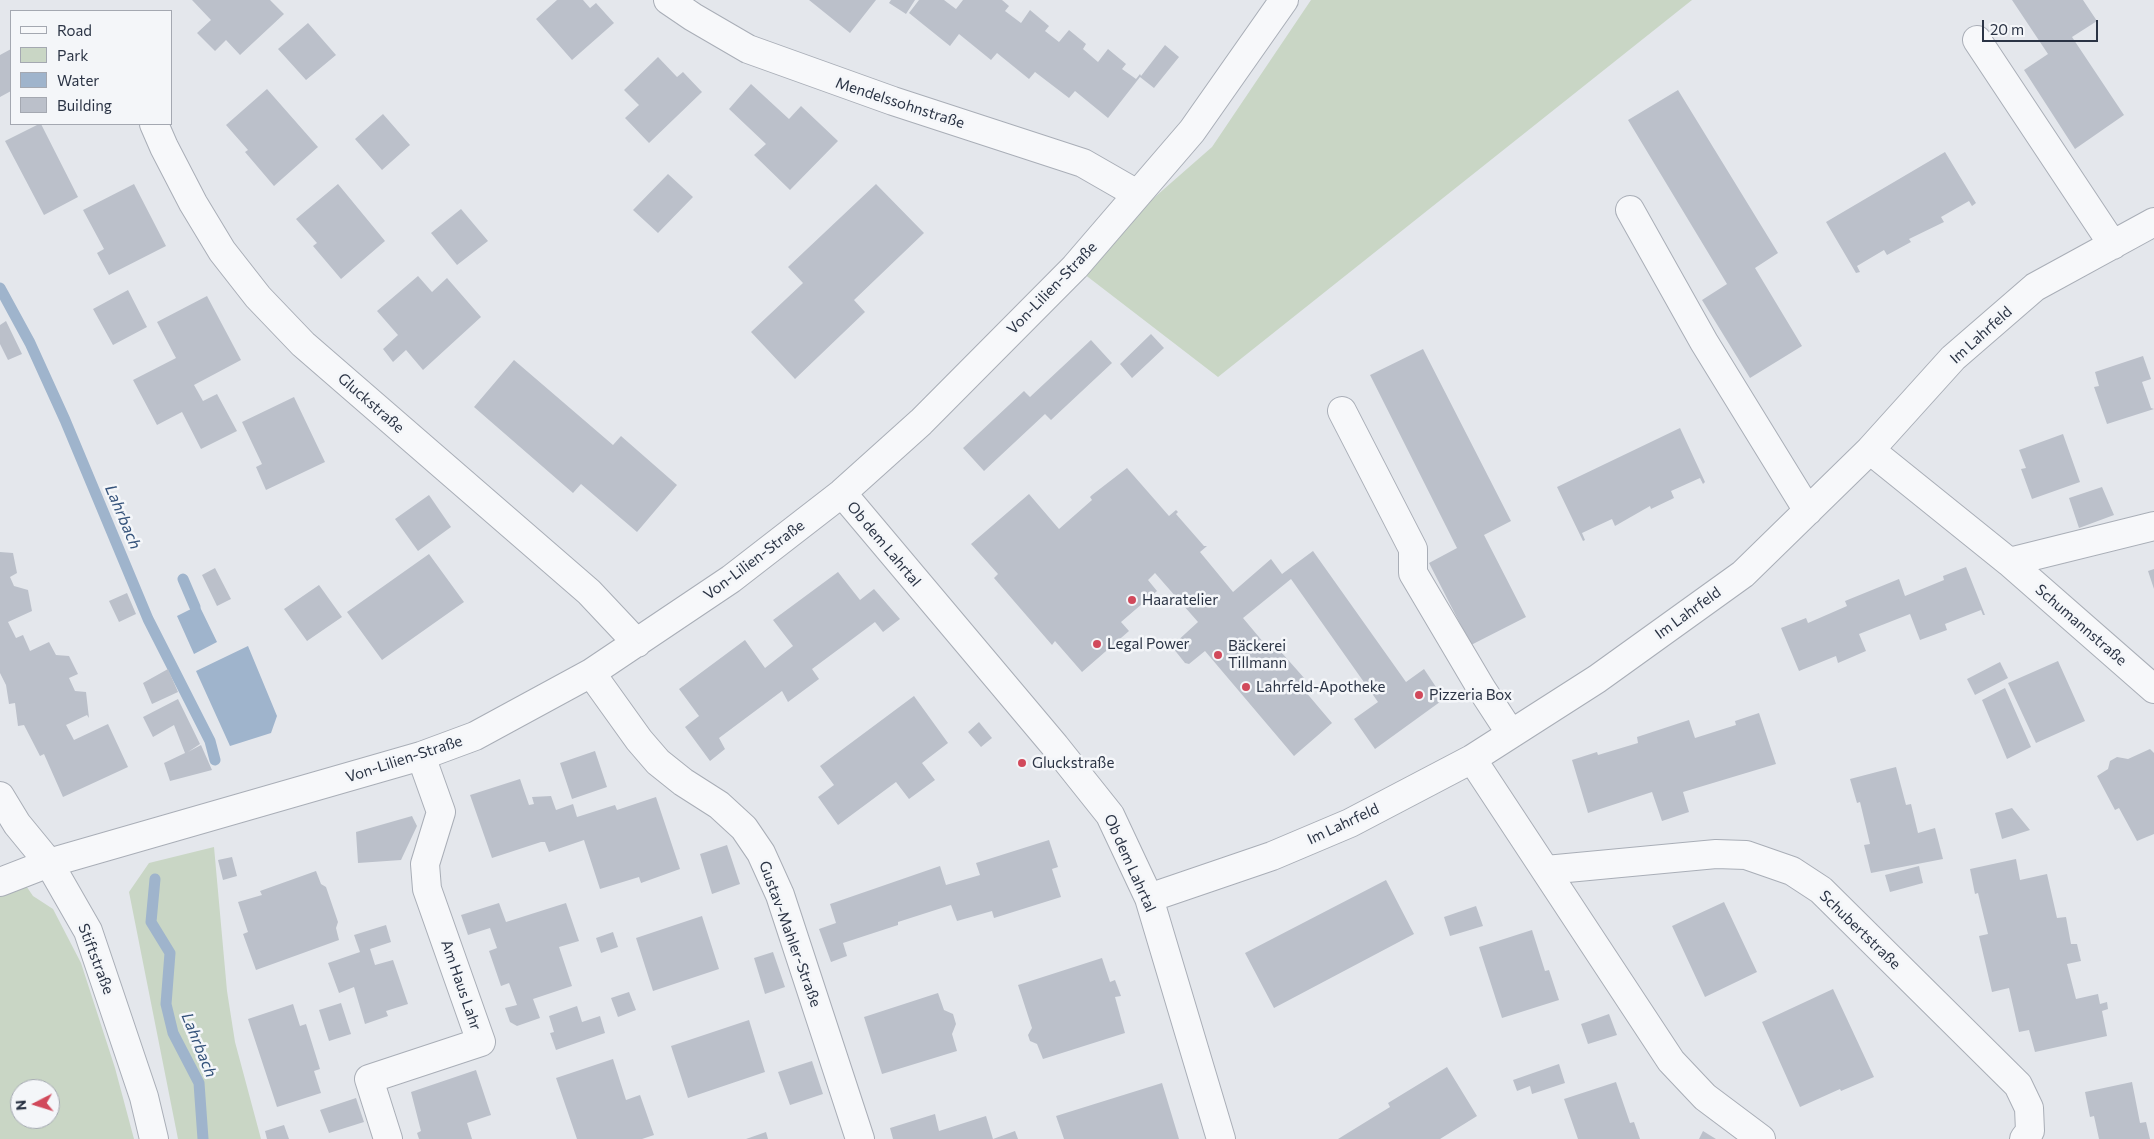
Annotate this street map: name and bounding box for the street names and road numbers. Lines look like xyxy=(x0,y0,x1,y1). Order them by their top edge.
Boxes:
street label: Mendelssohnstraße xyxy=(833,74,967,132)
street label: Von-Lilien-Straße xyxy=(1003,238,1101,338)
street label: Im Lahrfeld xyxy=(1946,303,2016,367)
street label: Gluckstraße xyxy=(334,369,408,437)
street label: Ob dem Lahrtal xyxy=(843,498,925,590)
street label: Von-Lilien-Straße xyxy=(700,516,808,604)
street label: Schumannstraße xyxy=(2032,581,2130,669)
street label: Im Lahrfeld xyxy=(1652,583,1724,643)
street label: Von-Lilien-Straße xyxy=(343,732,465,786)
street label: Im Lahrfeld xyxy=(1304,800,1382,848)
street label: Ob dem Lahrtal xyxy=(1100,811,1160,915)
street label: Gustav-Mahler-Straße xyxy=(755,858,825,1010)
street label: Schubertstraße xyxy=(1816,887,1904,973)
street label: Stiftstraße xyxy=(74,921,118,997)
street label: Am Haus Lahr xyxy=(437,937,485,1033)

